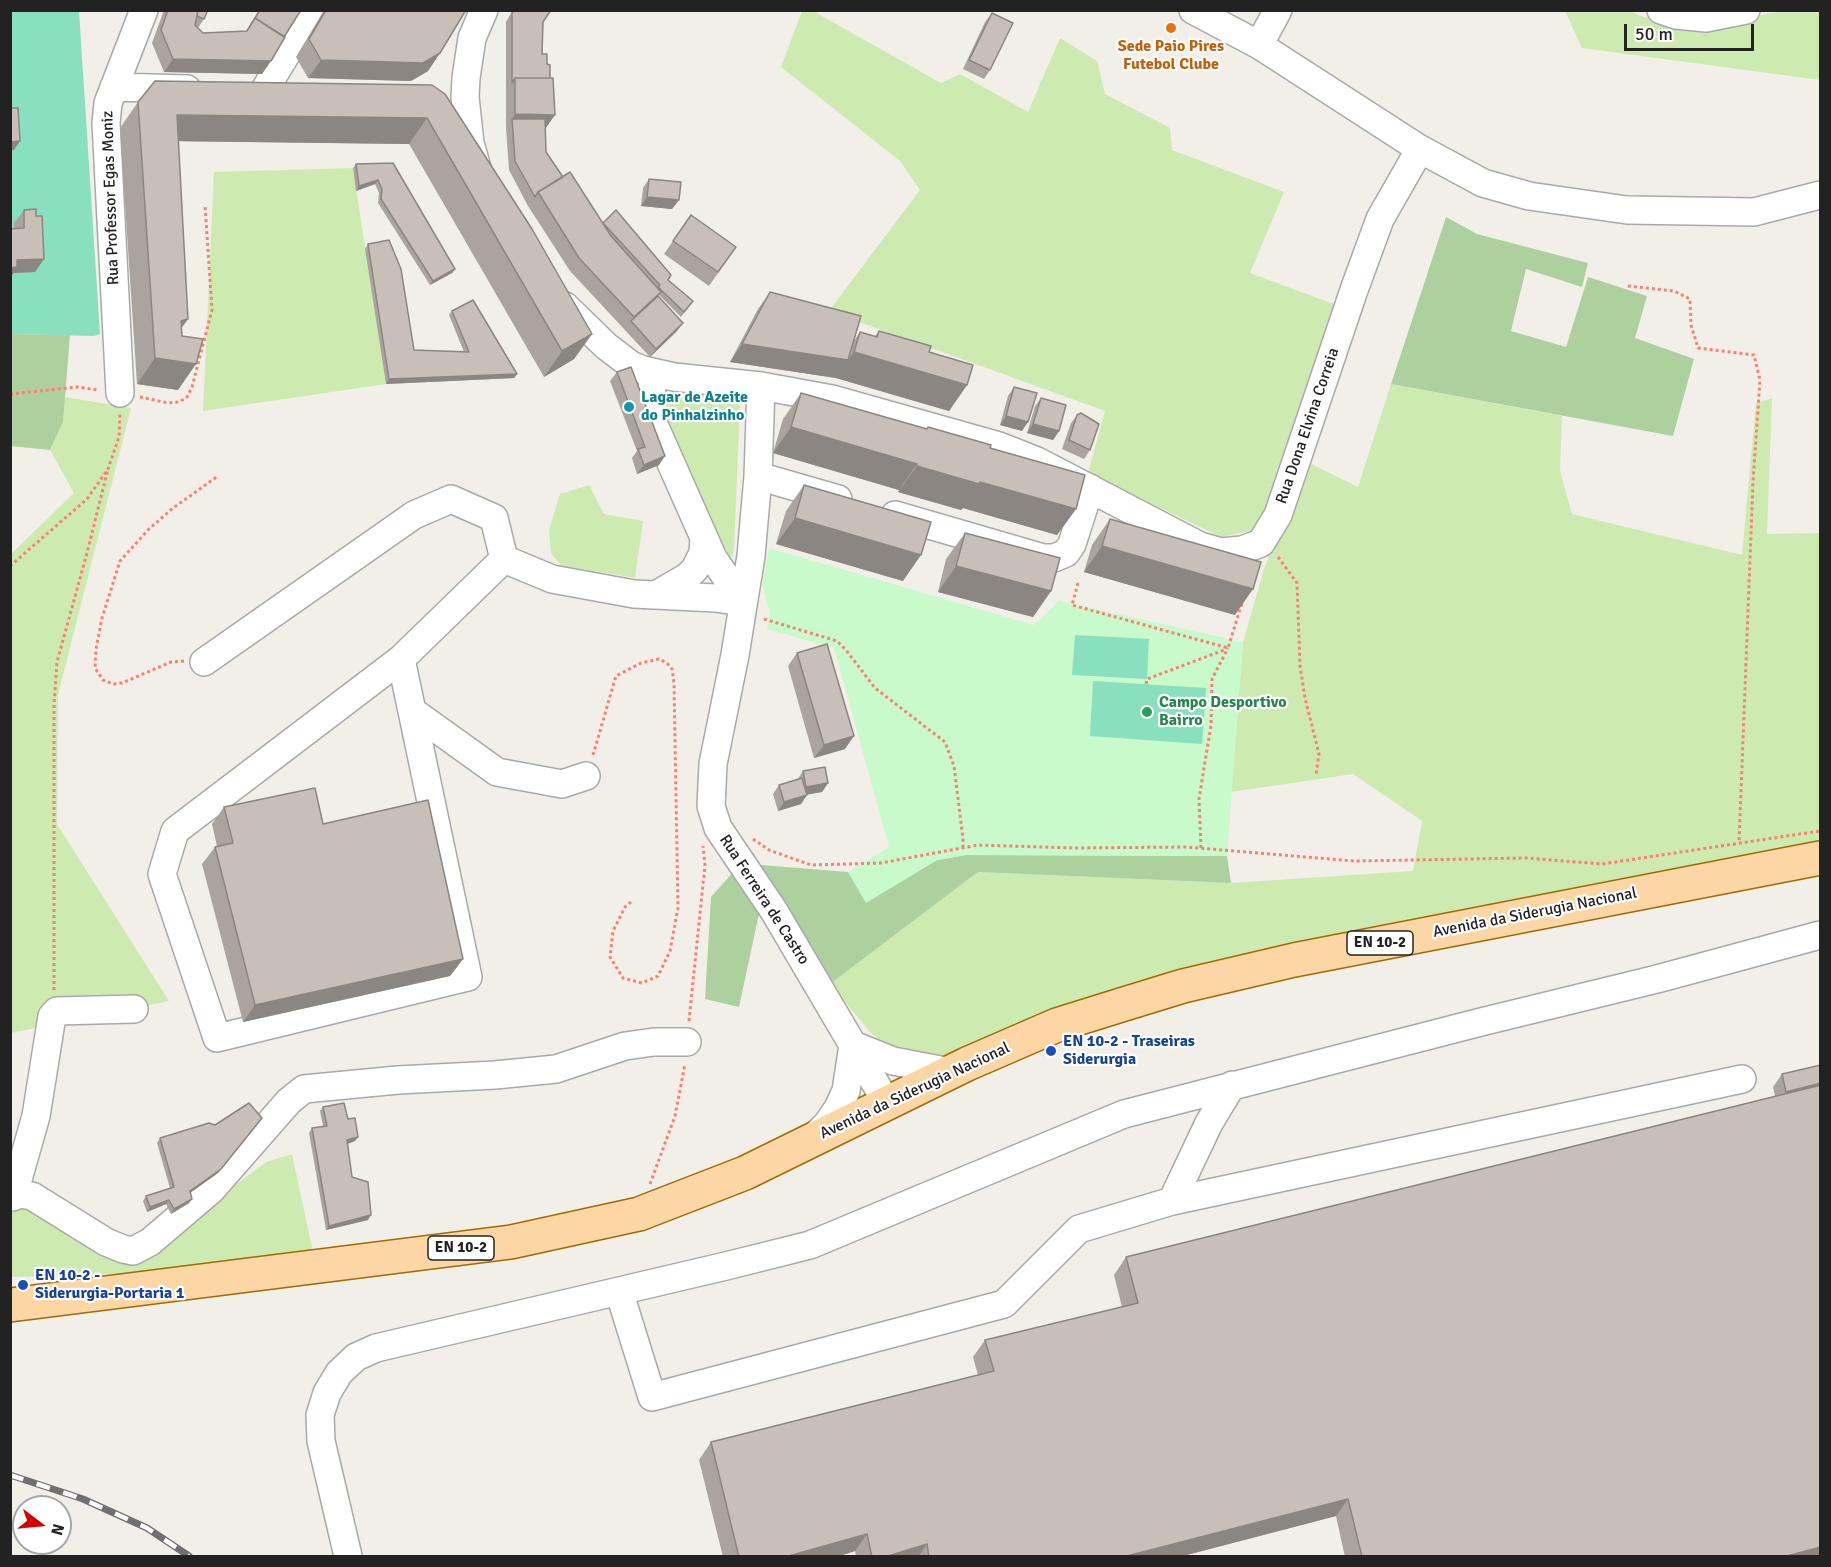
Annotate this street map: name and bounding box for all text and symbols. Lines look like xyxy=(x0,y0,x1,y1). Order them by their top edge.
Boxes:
scale bar xyxy=(1627,12,1758,50)
marker: Sede Paio Pires Futebol Clube xyxy=(1164,21,1178,35)
text: 50 m xyxy=(1635,23,1673,45)
place label: Sede Paio Pires Futebol Clube xyxy=(1118,37,1224,75)
street label: Rua Professor Egas Moniz xyxy=(98,110,124,286)
street label: Rua Dona Elvina Correia xyxy=(1272,345,1344,507)
place label: Lagar de Azeite do Pinhalzinho xyxy=(641,388,748,426)
marker: Lagar de Azeite do Pinhalzinho xyxy=(622,400,636,414)
place label: Campo Desportivo Bairro xyxy=(1159,693,1287,731)
marker: Campo Desportivo Bairro xyxy=(1140,705,1154,719)
street label: Rua Ferreira de Castro xyxy=(715,831,813,969)
street label: Avenida da Siderugia Nacional xyxy=(1431,884,1639,942)
road number: EN 10-2 xyxy=(1347,931,1413,955)
place label: EN 10-2 - Traseiras Siderurgia xyxy=(1063,1032,1195,1070)
street label: Avenida da Siderugia Nacional xyxy=(817,1038,1013,1144)
marker: EN 10-2 - Traseiras Siderurgia xyxy=(1044,1044,1058,1058)
road number: EN 10-2 xyxy=(428,1236,494,1260)
place label: EN 10-2 - Siderurgia-Portaria 1 xyxy=(35,1266,184,1304)
marker: EN 10-2 - Siderurgia-Portaria 1 xyxy=(16,1278,30,1292)
north arrow xyxy=(12,1495,72,1555)
text: N xyxy=(46,1521,69,1538)

